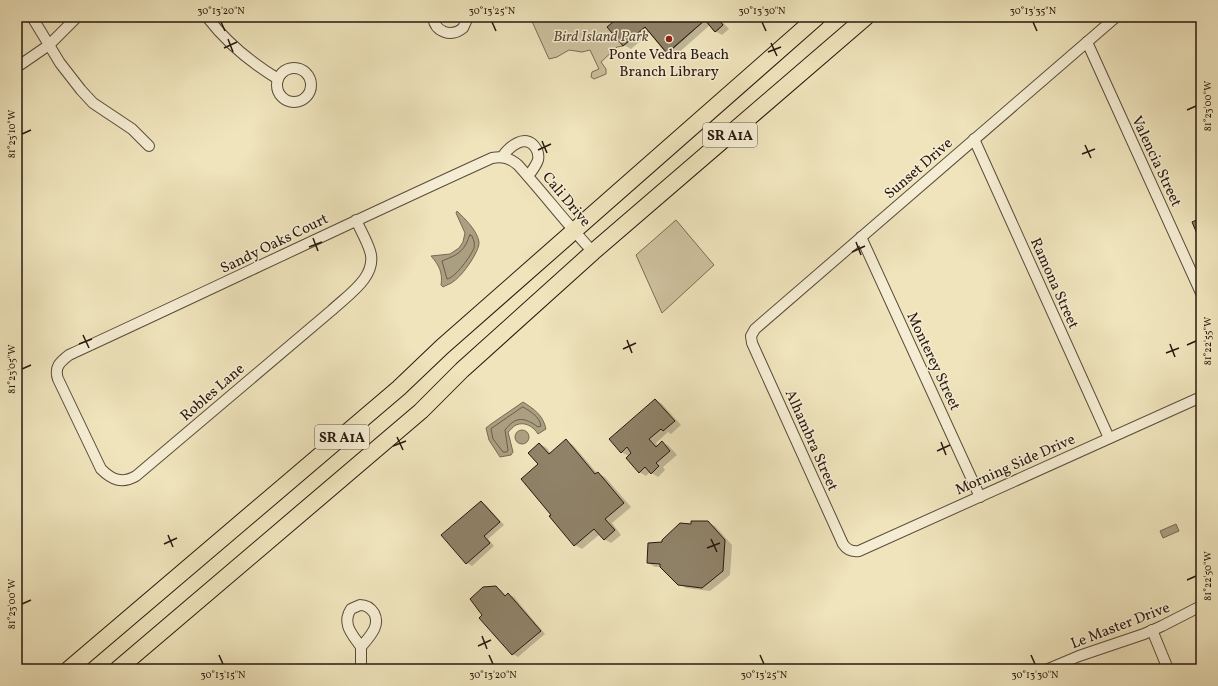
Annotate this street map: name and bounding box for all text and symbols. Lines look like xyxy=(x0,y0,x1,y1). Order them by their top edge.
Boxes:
text: 30°13'20"N xyxy=(197,4,245,18)
text: 30°13'25"N xyxy=(469,4,516,18)
text: 30°13'30"N xyxy=(738,4,786,18)
text: 30°13'35"N xyxy=(1010,4,1057,18)
park label: Bird Island Park xyxy=(553,27,649,48)
marker: Ponte Vedra Beach Branch Library xyxy=(664,34,674,44)
place label: Ponte Vedra Beach Branch Library xyxy=(609,45,729,83)
text: 81°23'00"W xyxy=(1201,81,1215,131)
text: 81°23'10"W xyxy=(5,110,19,158)
street label: Valencia Street xyxy=(1125,113,1186,210)
road number: SR A1A xyxy=(703,123,757,147)
street label: Sunset Drive xyxy=(880,134,958,205)
street label: Cali Drive xyxy=(537,168,595,232)
street label: Sandy Oaks Court xyxy=(217,209,332,280)
street label: Ramona Street xyxy=(1024,235,1083,333)
street label: Monterey Street xyxy=(901,309,965,414)
text: 81°22'55"W xyxy=(1201,317,1215,365)
text: 81°23'05"W xyxy=(5,344,19,394)
street label: Robles Lane xyxy=(176,359,250,427)
street label: Alhambra Street xyxy=(779,387,842,495)
road number: SR A1A xyxy=(315,425,369,449)
street label: Morning Side Drive xyxy=(952,430,1079,501)
text: 81°22'50"W xyxy=(1201,551,1215,601)
text: 81°23'00"W xyxy=(5,579,19,629)
street label: Le Master Drive xyxy=(1068,598,1173,655)
text: 30°13'15"N xyxy=(200,668,246,682)
text: 30°13'20"N xyxy=(469,668,517,682)
text: 30°13'25"N xyxy=(741,668,788,682)
text: 30°13'30"N xyxy=(1011,668,1059,682)

